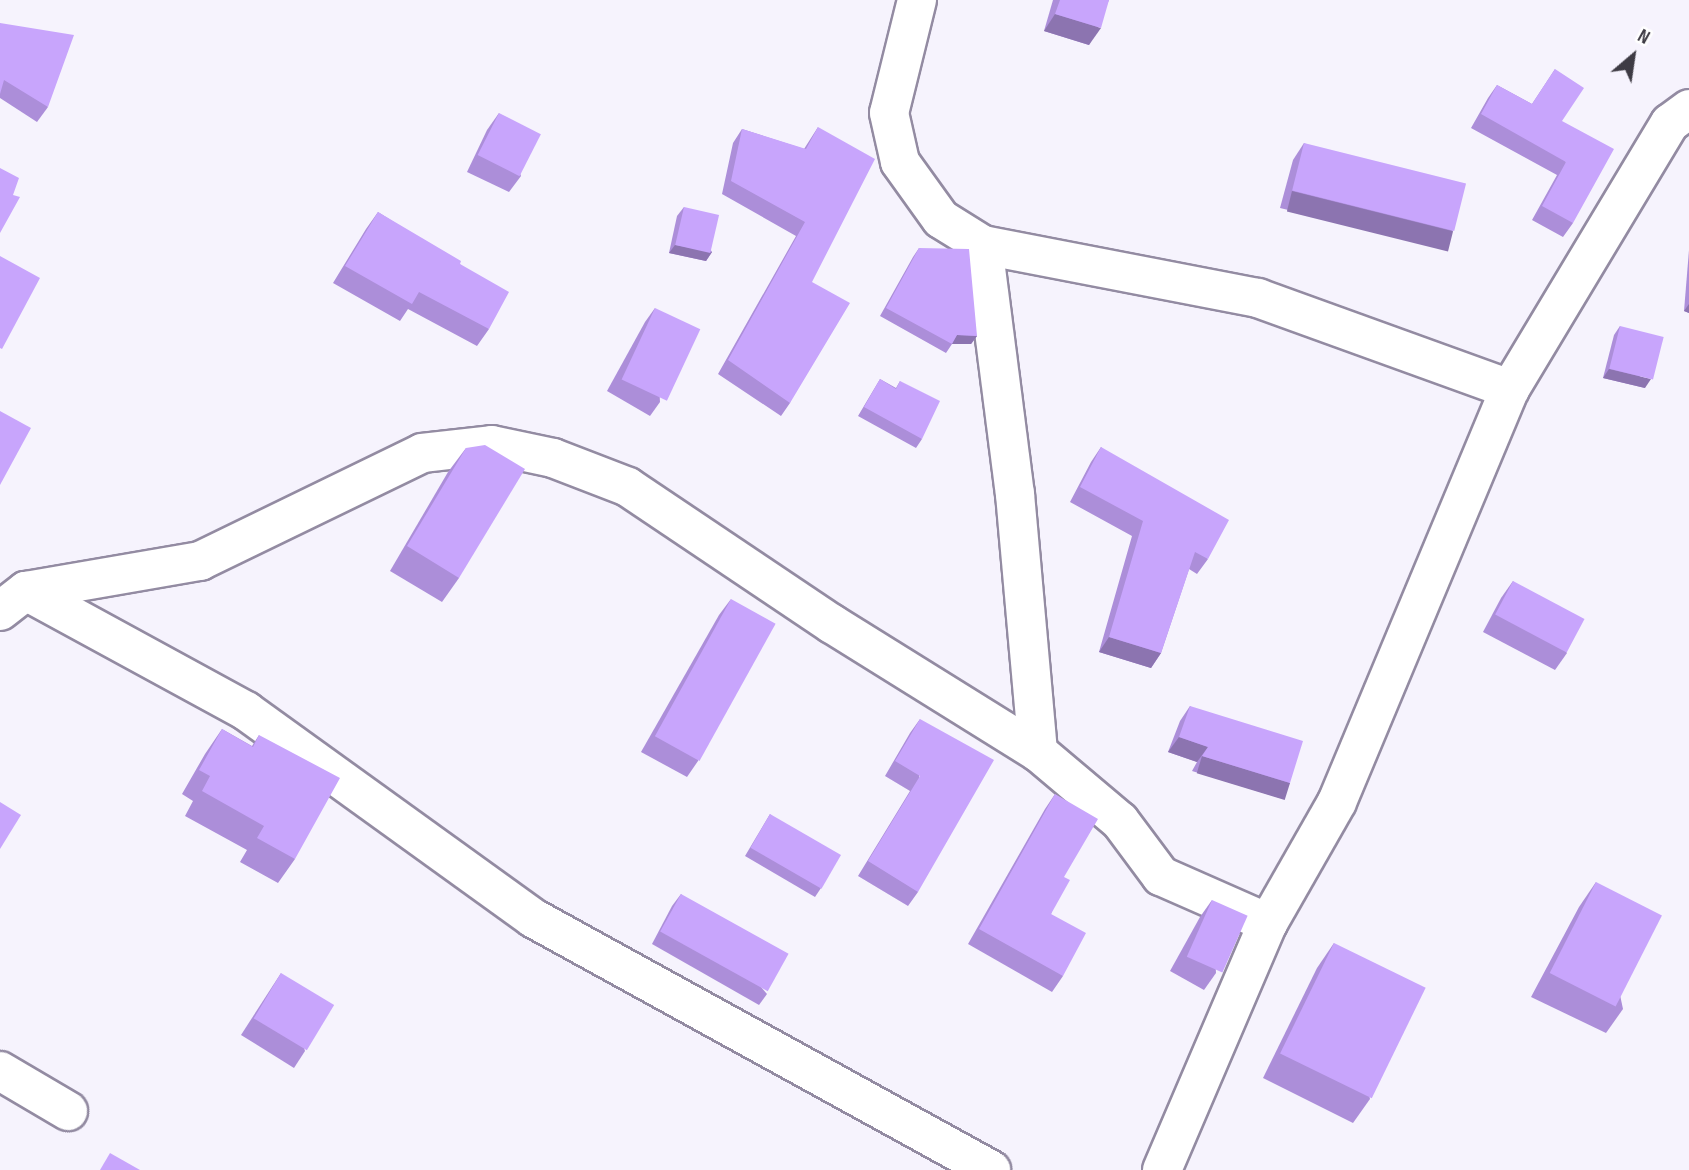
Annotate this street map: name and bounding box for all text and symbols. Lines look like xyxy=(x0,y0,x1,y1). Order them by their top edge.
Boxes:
north arrow xyxy=(1598,21,1668,91)
text: N xyxy=(1633,25,1653,50)

